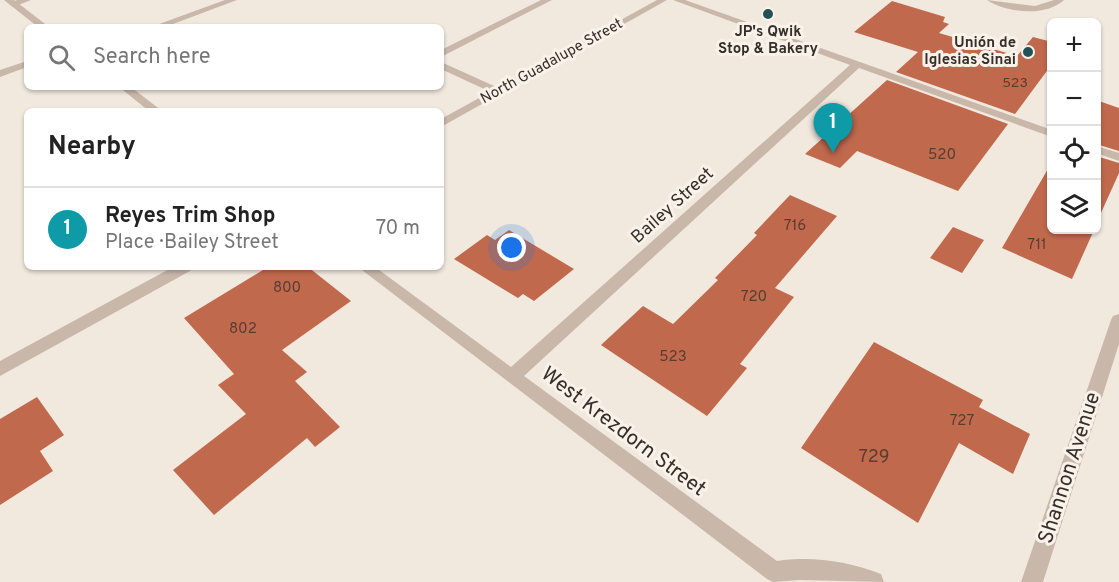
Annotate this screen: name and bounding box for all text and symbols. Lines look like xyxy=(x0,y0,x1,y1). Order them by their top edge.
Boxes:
marker: JP's Qwik Stop & Bakery xyxy=(761,7,775,21)
street label: North Guadalupe Street xyxy=(478,15,626,109)
map controls xyxy=(1047,18,1101,234)
button: + xyxy=(1047,18,1101,72)
place label: JP's Qwik Stop & Bakery xyxy=(718,23,819,59)
search box xyxy=(24,24,444,90)
place label: Unión de Iglesias Sinai xyxy=(924,34,1016,70)
icon: search xyxy=(45,41,78,74)
text: Search here xyxy=(93,44,211,71)
marker: Unión de Iglesias Sinai xyxy=(1021,45,1035,59)
button: − xyxy=(1047,72,1101,126)
house number: 523 xyxy=(1002,75,1028,92)
pin: 1 xyxy=(814,104,852,153)
button: locate xyxy=(1047,126,1101,180)
text: Nearby xyxy=(48,131,136,164)
house number: 520 xyxy=(928,146,956,165)
street label: Bailey Street xyxy=(627,163,719,249)
button: layers xyxy=(1047,180,1101,234)
text: Reyes Trim Shop xyxy=(105,203,275,230)
text: 1 xyxy=(64,216,72,242)
text: 70 m xyxy=(376,216,420,242)
house number: 716 xyxy=(784,217,806,236)
text: Place · Bailey Street xyxy=(105,230,279,256)
your location xyxy=(497,233,526,262)
house number: 711 xyxy=(1027,236,1047,255)
house number: 800 xyxy=(273,279,301,298)
house number: 720 xyxy=(741,288,767,307)
house number: 802 xyxy=(229,320,257,339)
house number: 523 xyxy=(659,348,687,367)
street label: West Krezdorn Street xyxy=(535,361,711,503)
street label: Shannon Avenue xyxy=(1033,389,1107,547)
house number: 727 xyxy=(950,412,974,431)
house number: 729 xyxy=(859,446,889,469)

